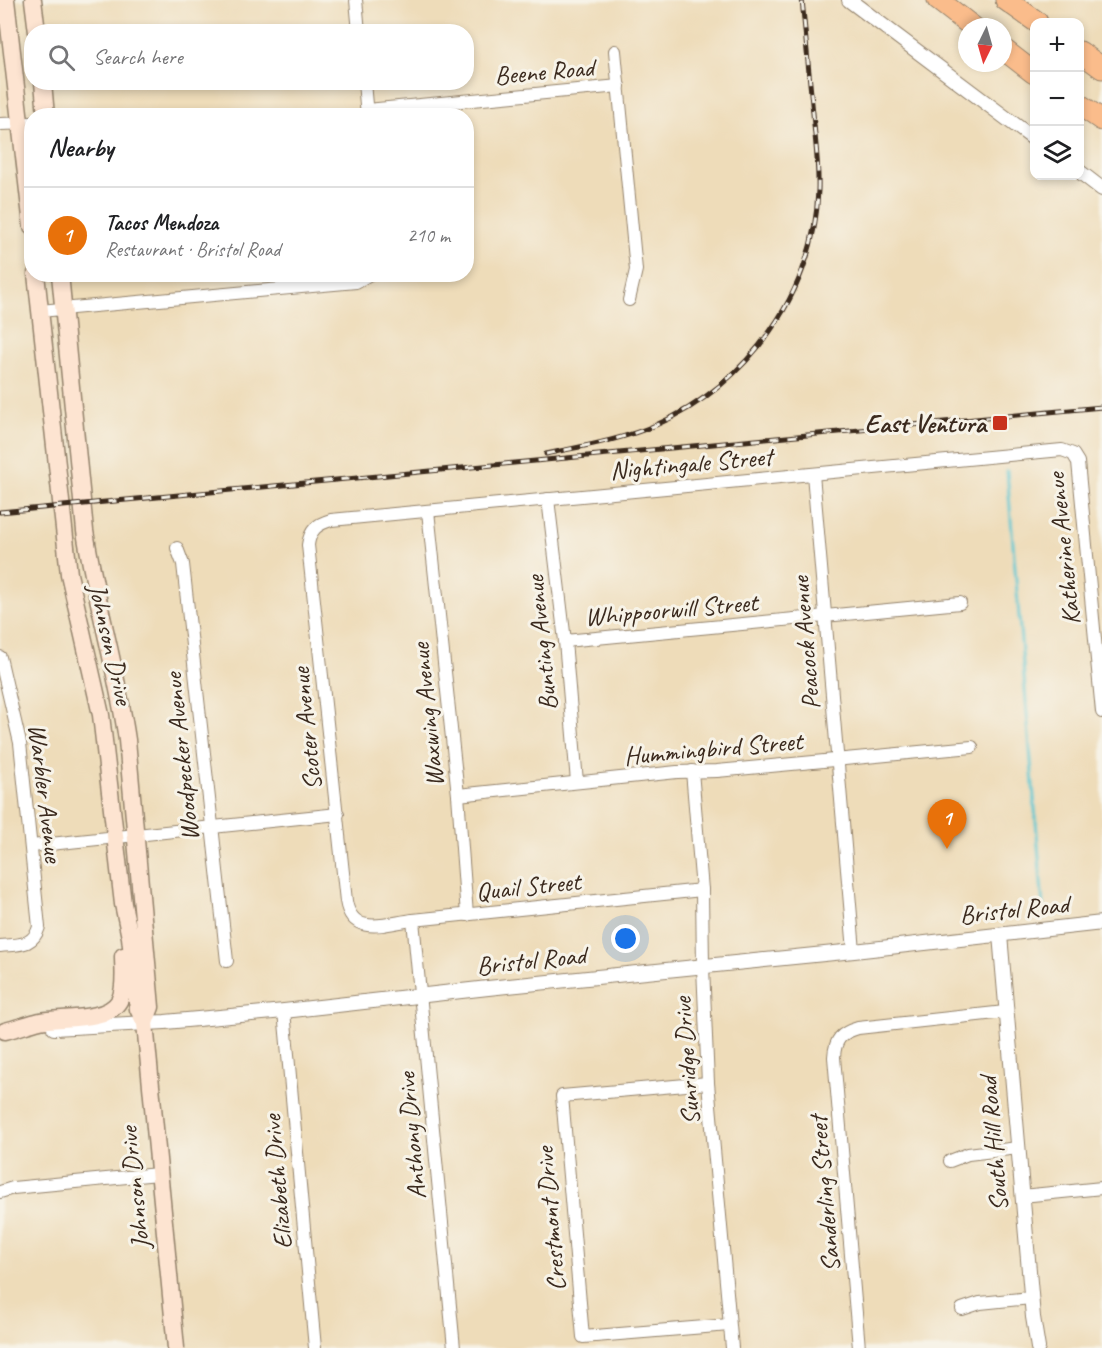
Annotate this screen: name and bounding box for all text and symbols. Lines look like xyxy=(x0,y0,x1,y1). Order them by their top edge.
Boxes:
north arrow xyxy=(958,18,1012,72)
map controls xyxy=(1030,18,1084,180)
button: + xyxy=(1030,18,1084,72)
search box xyxy=(24,24,474,90)
icon: search xyxy=(45,41,78,74)
text: Search here xyxy=(93,43,183,71)
street label: Beene Road xyxy=(493,50,599,92)
button: − xyxy=(1030,72,1084,126)
button: layers xyxy=(1030,126,1084,180)
text: Nearby xyxy=(48,131,113,164)
text: Tacos Mendoza xyxy=(105,209,218,237)
text: 1 xyxy=(63,223,72,248)
text: 210 m xyxy=(407,223,450,248)
text: Restaurant · Bristol Road xyxy=(105,237,280,262)
place label: East Ventura xyxy=(865,407,988,440)
marker: East Ventura xyxy=(991,414,1009,432)
street label: Nightingale Street xyxy=(609,440,777,487)
street label: Katherine Avenue xyxy=(1039,469,1088,627)
street label: Bunting Avenue xyxy=(518,572,565,712)
street label: Peacock Avenue xyxy=(783,573,828,711)
street label: Johnson Drive xyxy=(80,579,141,710)
street label: Whippoorwill Street xyxy=(583,585,761,633)
street label: Waxwing Avenue xyxy=(403,640,451,788)
street label: Scoter Avenue xyxy=(283,665,329,792)
street label: Woodpecker Avenue xyxy=(156,669,207,843)
street label: Warbler Avenue xyxy=(21,722,71,866)
street label: Hummingbird Street xyxy=(623,724,806,773)
pin: 1 xyxy=(928,800,966,849)
street label: Quail Street xyxy=(474,864,584,908)
street label: Bristol Road xyxy=(958,887,1074,932)
your location xyxy=(611,924,640,953)
street label: Bristol Road xyxy=(475,938,591,983)
street label: Sunridge Drive xyxy=(665,994,707,1126)
street label: Anthony Drive xyxy=(389,1070,433,1201)
street label: South Hill Road xyxy=(971,1072,1016,1213)
street label: Sanderling Street xyxy=(801,1111,848,1273)
street label: Elizabeth Drive xyxy=(255,1112,300,1250)
street label: Johnson Drive xyxy=(111,1123,158,1253)
street label: Crestmont Drive xyxy=(528,1143,573,1292)

